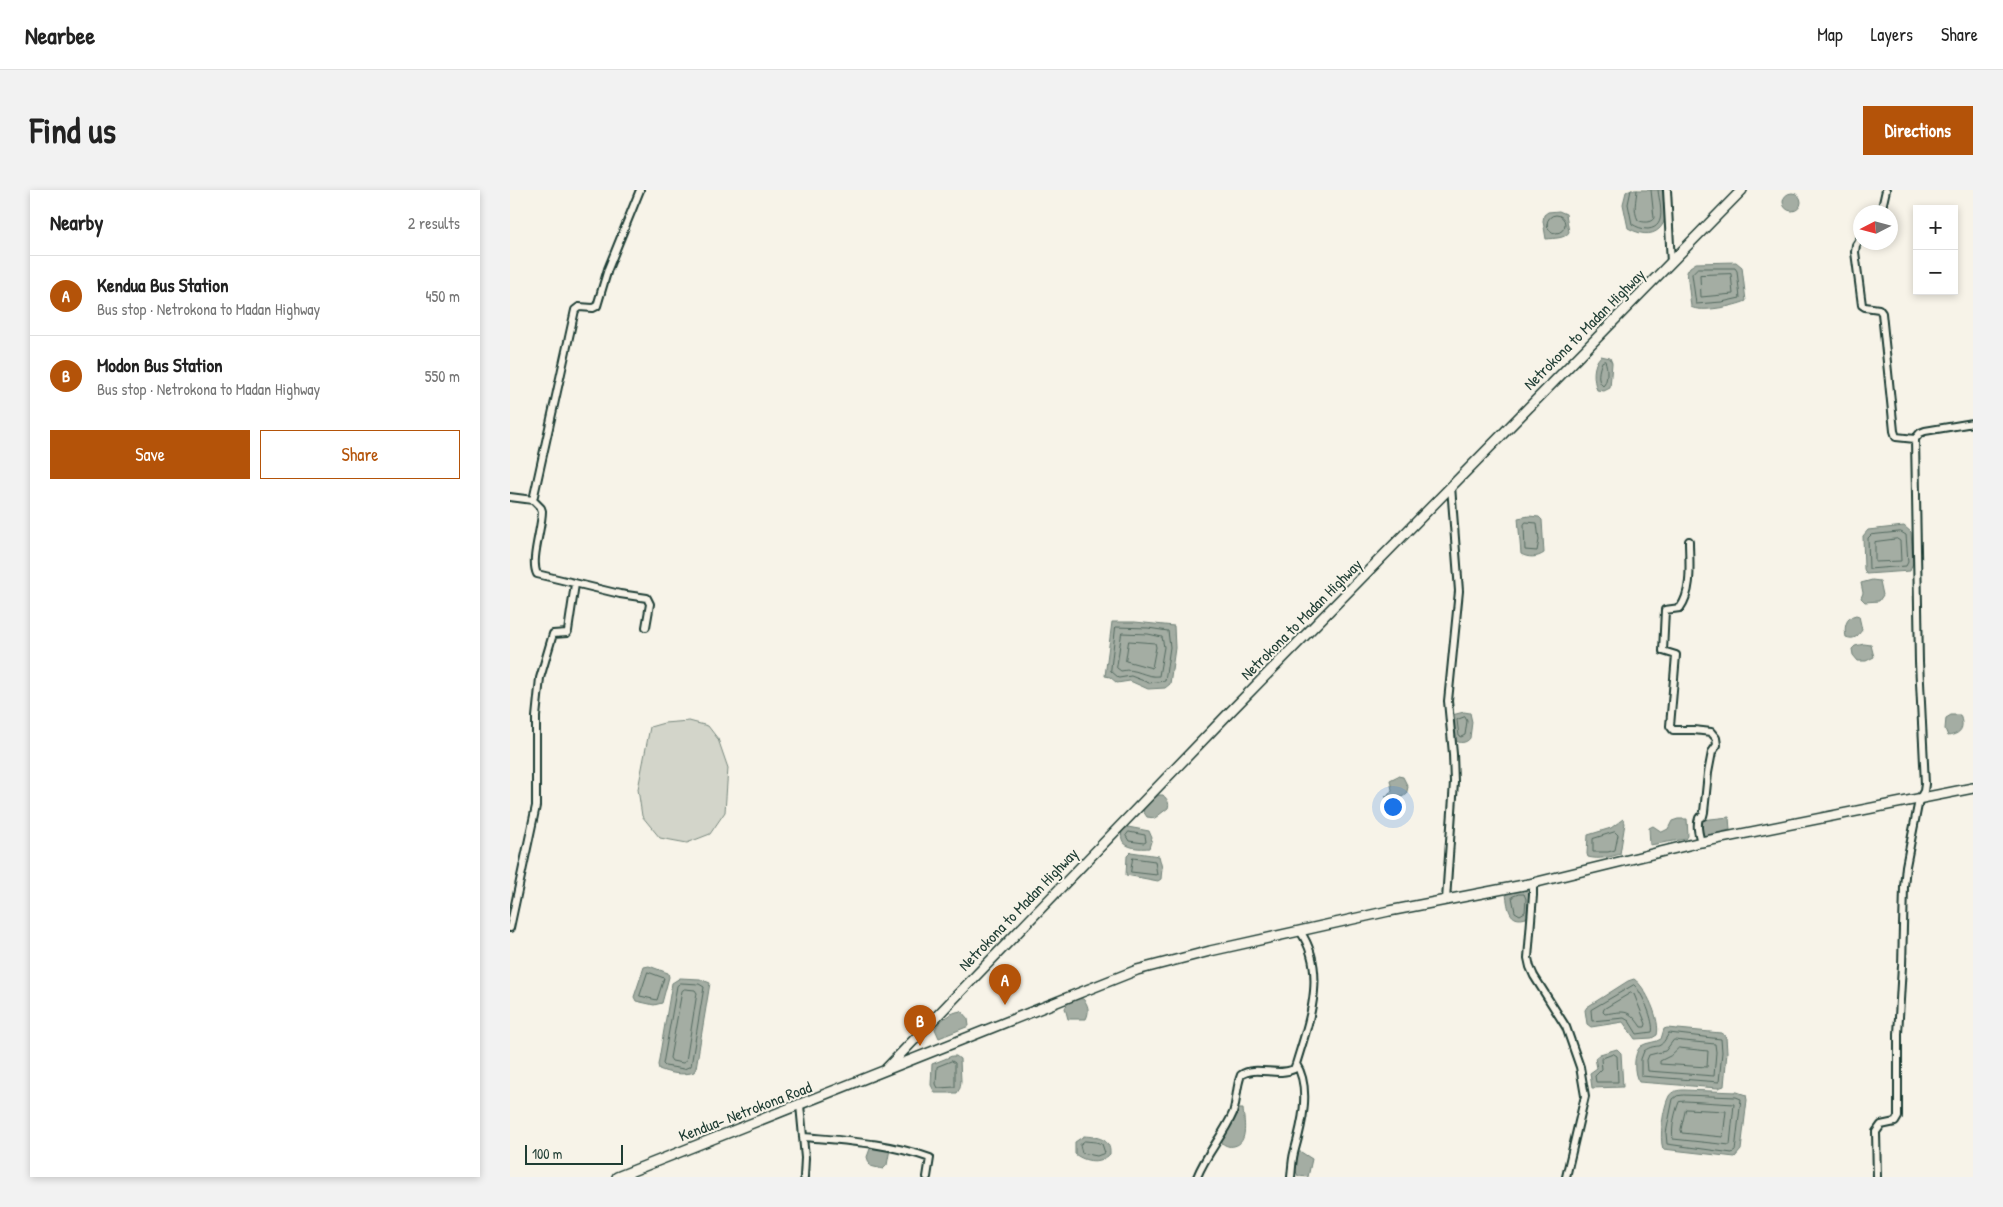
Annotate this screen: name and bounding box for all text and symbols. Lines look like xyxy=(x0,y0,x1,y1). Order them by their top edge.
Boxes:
text: Nearbee xyxy=(25,19,95,51)
text: Map xyxy=(1817,22,1843,47)
text: Layers xyxy=(1871,22,1913,47)
text: Share xyxy=(1941,22,1978,47)
button: Directions xyxy=(1863,106,1973,155)
text: Find us xyxy=(30,107,116,154)
north arrow xyxy=(1853,205,1898,250)
map controls xyxy=(1913,205,1958,295)
button: + xyxy=(1913,205,1958,250)
text: Nearby xyxy=(50,208,103,237)
text: 2 results xyxy=(408,212,460,234)
button: − xyxy=(1913,250,1958,295)
street label: Netrokona to Madan Highway xyxy=(1518,263,1650,395)
text: Kendua Bus Station xyxy=(97,272,229,298)
text: A xyxy=(62,285,70,307)
text: 450 m xyxy=(426,285,460,307)
text: Bus stop · Netrokona to Madan Highway xyxy=(97,298,320,320)
text: Modon Bus Station xyxy=(97,352,223,378)
text: B xyxy=(62,365,70,387)
text: 550 m xyxy=(425,365,460,387)
text: Bus stop · Netrokona to Madan Highway xyxy=(97,378,320,400)
button: Save xyxy=(50,430,250,479)
button: Share xyxy=(260,430,460,479)
street label: Netrokona to Madan Highway xyxy=(1235,553,1367,685)
your location xyxy=(1380,794,1406,820)
street label: Netrokona to Madan Highway xyxy=(953,842,1083,975)
pin: A xyxy=(989,964,1021,1005)
pin: B xyxy=(904,1005,936,1046)
street label: Kendua- Netrokona Road xyxy=(675,1076,815,1146)
scale bar xyxy=(525,1142,622,1165)
text: 100 m xyxy=(532,1144,562,1163)

